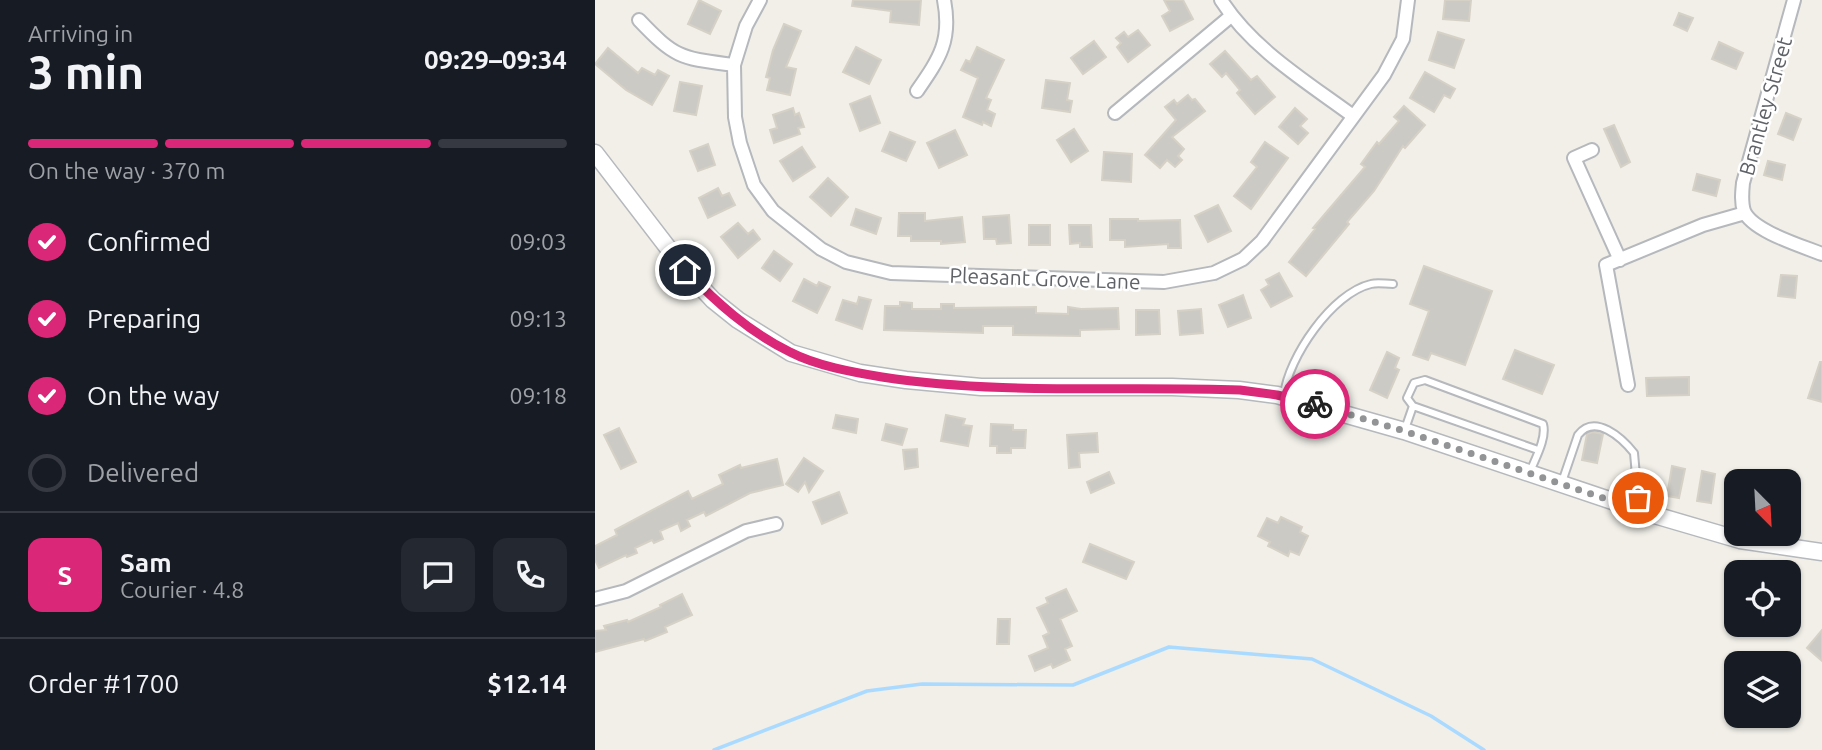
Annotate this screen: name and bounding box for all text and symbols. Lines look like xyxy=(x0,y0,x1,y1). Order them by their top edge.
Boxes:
text: Arriving in xyxy=(28,21,133,46)
street label: Brantley Street xyxy=(1734,34,1796,178)
text: 09:29–09:34 xyxy=(424,45,567,74)
text: 3 min xyxy=(28,46,144,98)
text: On the way · 370 m xyxy=(28,158,225,183)
icon: check xyxy=(28,223,66,261)
text: Confirmed xyxy=(87,227,211,256)
text: 09:03 xyxy=(509,229,567,254)
pin xyxy=(655,240,715,300)
icon: home xyxy=(666,251,704,289)
street label: Pleasant Grove Lane xyxy=(949,263,1141,293)
icon: check xyxy=(28,300,66,338)
text: Preparing xyxy=(87,304,201,333)
text: 09:13 xyxy=(509,306,567,331)
courier xyxy=(1280,369,1350,439)
icon: check xyxy=(28,377,66,415)
text: On the way xyxy=(87,381,219,410)
text: 09:18 xyxy=(509,383,567,408)
icon: bike xyxy=(1296,385,1334,423)
text: Delivered xyxy=(87,458,199,487)
pin xyxy=(1608,468,1668,528)
north arrow xyxy=(1724,469,1801,546)
map controls xyxy=(1724,469,1801,728)
icon: bag xyxy=(1619,479,1657,517)
button: chat xyxy=(401,538,475,612)
button: phone xyxy=(493,538,567,612)
text: Sam xyxy=(120,548,172,577)
button: locate xyxy=(1724,560,1801,637)
text: S xyxy=(58,561,72,590)
text: Courier · 4.8 xyxy=(120,577,244,602)
button: layers xyxy=(1724,651,1801,728)
text: Order #1700 xyxy=(28,669,179,698)
text: $12.14 xyxy=(487,669,567,698)

